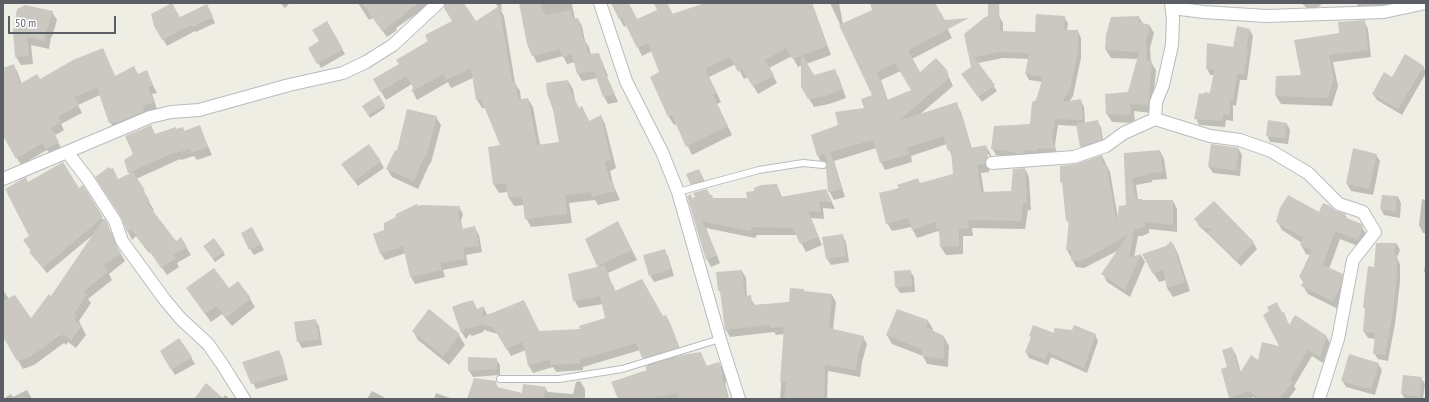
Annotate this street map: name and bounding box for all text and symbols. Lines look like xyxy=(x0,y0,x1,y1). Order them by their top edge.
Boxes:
scale bar xyxy=(10,8,118,34)
text: 50 m xyxy=(15,15,36,30)

